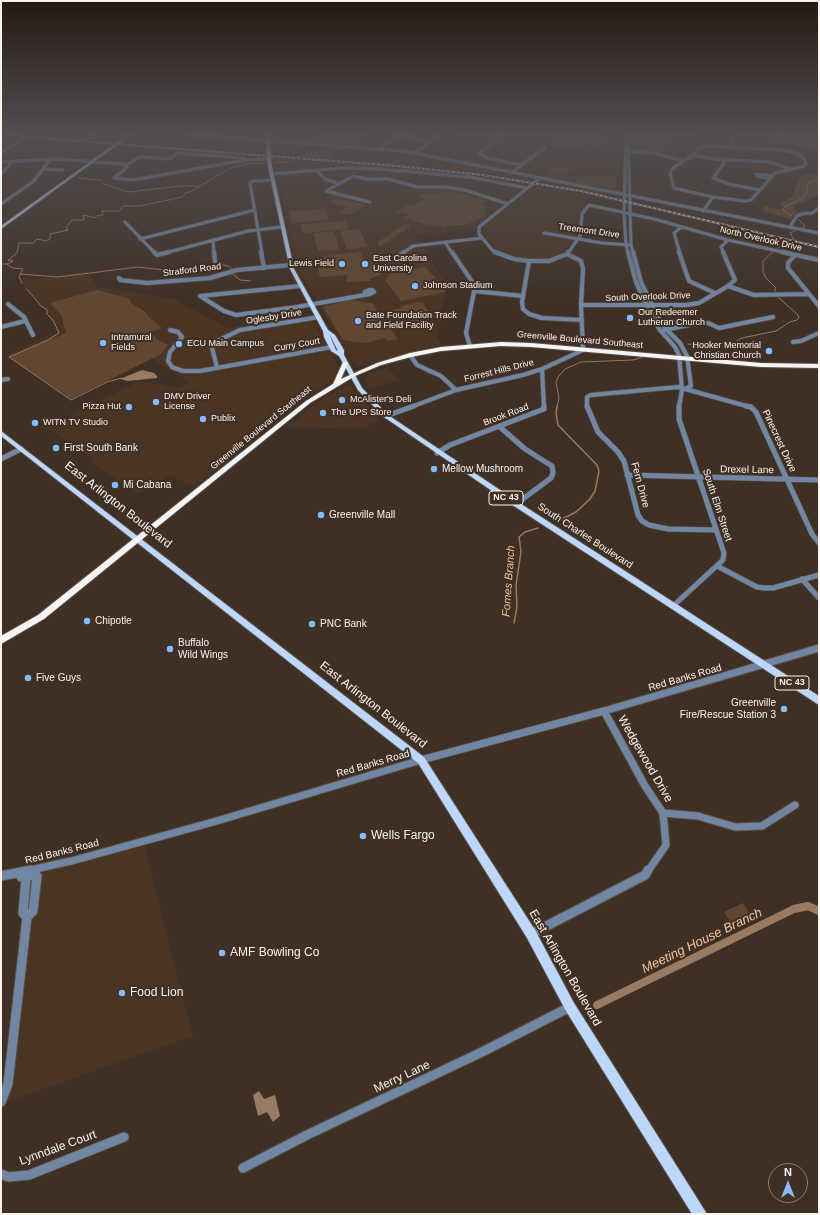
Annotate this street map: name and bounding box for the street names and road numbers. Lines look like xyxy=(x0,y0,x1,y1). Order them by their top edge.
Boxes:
street label: Treemont Drive xyxy=(558,221,620,241)
street label: North Overlook Drive xyxy=(719,224,803,254)
street label: Stratford Road xyxy=(162,261,222,279)
street label: South Overlook Drive xyxy=(605,290,691,304)
street label: Oglesby Drive xyxy=(245,307,303,327)
street label: Greenville Boulevard Southeast xyxy=(516,329,644,351)
street label: Curry Court xyxy=(273,336,321,354)
street label: Forrest Hills Drive xyxy=(463,357,535,385)
street label: Greenville Boulevard Southeast xyxy=(208,384,314,472)
street label: Brook Road xyxy=(482,401,530,429)
street label: Pinecrest Drive xyxy=(759,408,799,474)
street label: East Arlington Boulevard xyxy=(62,459,174,551)
street label: Fern Drive xyxy=(628,461,652,509)
street label: Drexel Lane xyxy=(720,464,774,476)
street label: South Elm Street xyxy=(700,467,734,543)
road number: NC 43 xyxy=(489,491,523,505)
street label: South Charles Boulevard xyxy=(535,501,635,571)
street label: East Arlington Boulevard xyxy=(317,659,429,751)
street label: Red Banks Road xyxy=(647,662,723,694)
road number: NC 43 xyxy=(775,676,809,690)
street label: Wedgewood Drive xyxy=(614,713,676,805)
street label: Red Banks Road xyxy=(335,748,411,780)
street label: Red Banks Road xyxy=(24,837,100,867)
street label: East Arlington Boulevard xyxy=(526,907,604,1029)
street label: Merry Lane xyxy=(371,1058,433,1096)
street label: Lynndale Court xyxy=(18,1127,98,1169)

